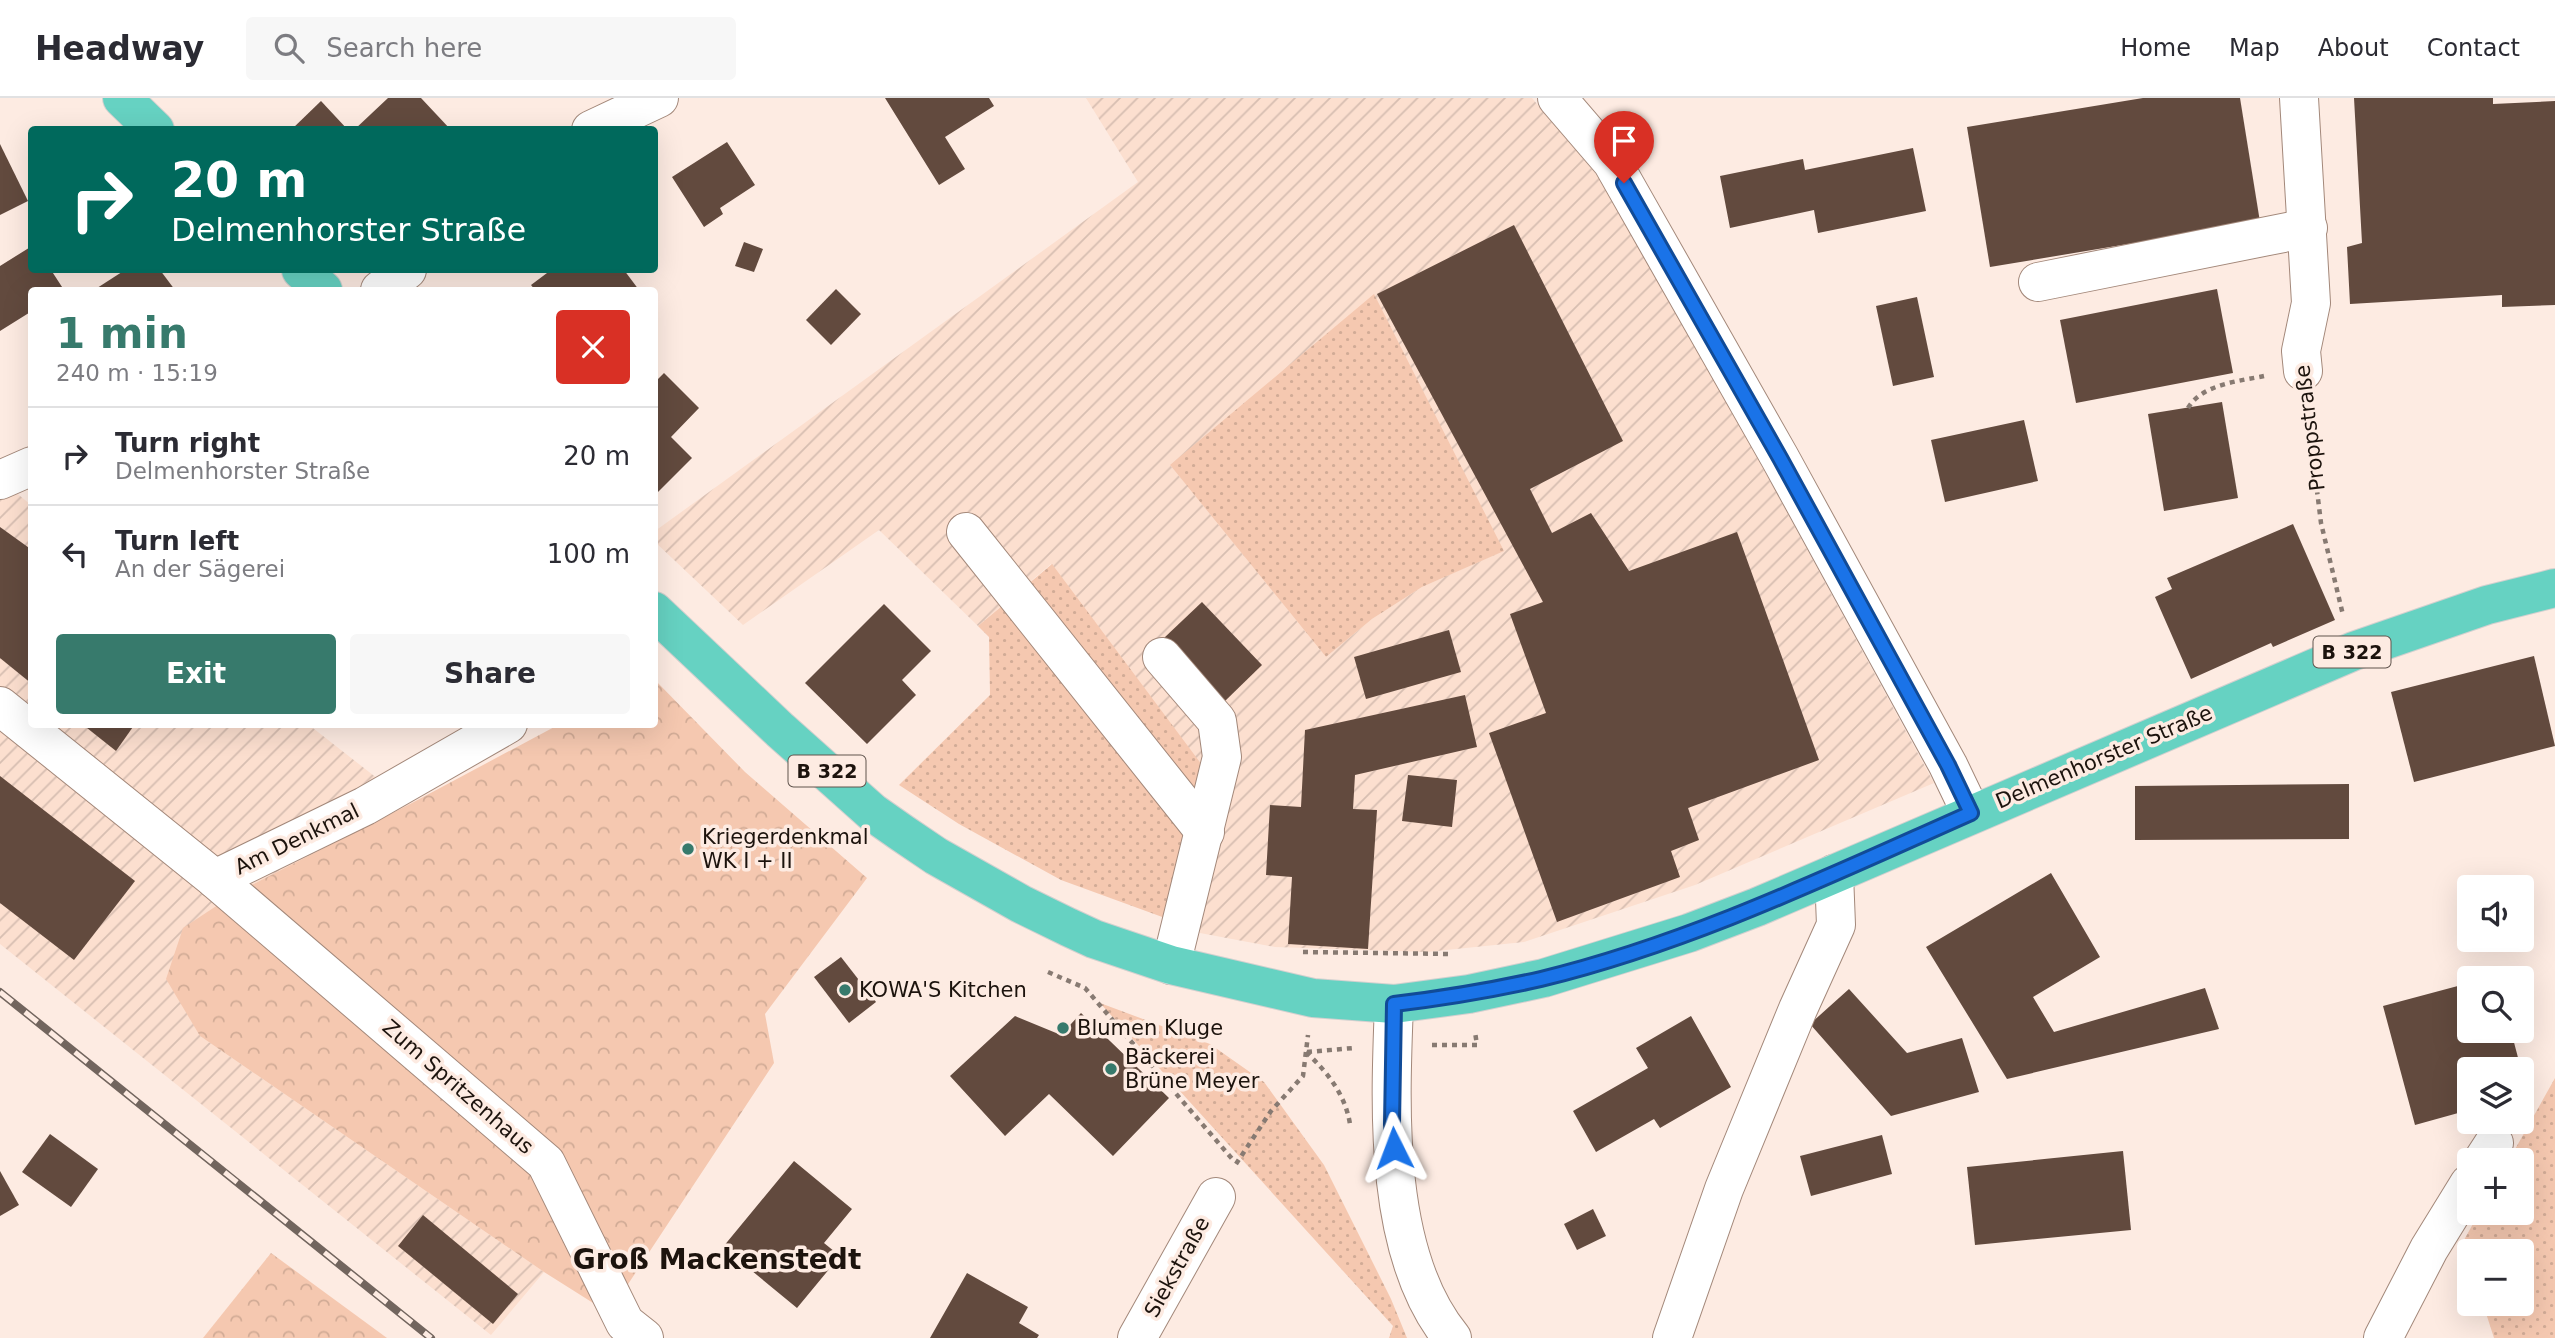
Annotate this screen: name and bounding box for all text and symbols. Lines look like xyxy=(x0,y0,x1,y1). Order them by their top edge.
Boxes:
search box xyxy=(246,17,736,80)
text: Headway xyxy=(35,29,204,68)
icon: search xyxy=(270,29,308,67)
text: Search here xyxy=(326,33,482,63)
text: Home xyxy=(2120,34,2191,62)
text: Map xyxy=(2229,34,2280,62)
text: About xyxy=(2318,34,2389,62)
text: Contact xyxy=(2427,34,2520,62)
pin xyxy=(1594,111,1654,183)
icon: arrive xyxy=(1605,122,1643,160)
text: 20 m xyxy=(171,152,307,209)
icon: right xyxy=(56,154,147,245)
text: Delmenhorster Straße xyxy=(171,211,526,249)
text: 1 min xyxy=(56,309,188,358)
button: close xyxy=(556,310,630,384)
text: 240 m · 15:19 xyxy=(56,360,218,386)
street label: Proppstraße xyxy=(2290,364,2330,492)
text: Turn right xyxy=(115,428,260,458)
icon: right xyxy=(56,437,94,475)
text: 20 m xyxy=(563,441,630,471)
text: Delmenhorster Straße xyxy=(115,458,370,484)
text: Turn left xyxy=(115,526,239,556)
icon: left xyxy=(56,535,94,573)
text: 100 m xyxy=(547,539,630,569)
text: An der Sägerei xyxy=(115,556,285,582)
button: Exit xyxy=(56,634,336,714)
button: Share xyxy=(350,634,630,714)
road number: B 322 xyxy=(2314,636,2390,667)
street label: Delmenhorster Straße xyxy=(1992,700,2216,814)
road number: B 322 xyxy=(788,756,866,786)
street label: Am Denkmal xyxy=(231,799,363,879)
place label: Kriegerdenkmal WK I + II xyxy=(702,825,869,873)
marker: Kriegerdenkmal WK I + II xyxy=(680,841,696,857)
map controls xyxy=(2457,875,2534,1316)
button: sound xyxy=(2457,875,2534,952)
button: search xyxy=(2457,966,2534,1043)
place label: KOWA'S Kitchen xyxy=(859,978,1027,1002)
marker: KOWA'S Kitchen xyxy=(837,982,853,998)
street label: Zum Spritzenhaus xyxy=(378,1015,538,1159)
place label: Blumen Kluge xyxy=(1077,1016,1223,1040)
marker: Blumen Kluge xyxy=(1055,1020,1071,1036)
place label: Bäckerei Brüne Meyer xyxy=(1125,1045,1260,1093)
button: layers xyxy=(2457,1057,2534,1134)
marker: Bäckerei Brüne Meyer xyxy=(1103,1061,1119,1077)
position arrow xyxy=(1357,1111,1431,1185)
button: + xyxy=(2457,1148,2534,1225)
street label: Siekstraße xyxy=(1140,1213,1214,1321)
button: − xyxy=(2457,1239,2534,1316)
district label: Groß Mackenstedt xyxy=(573,1243,861,1276)

